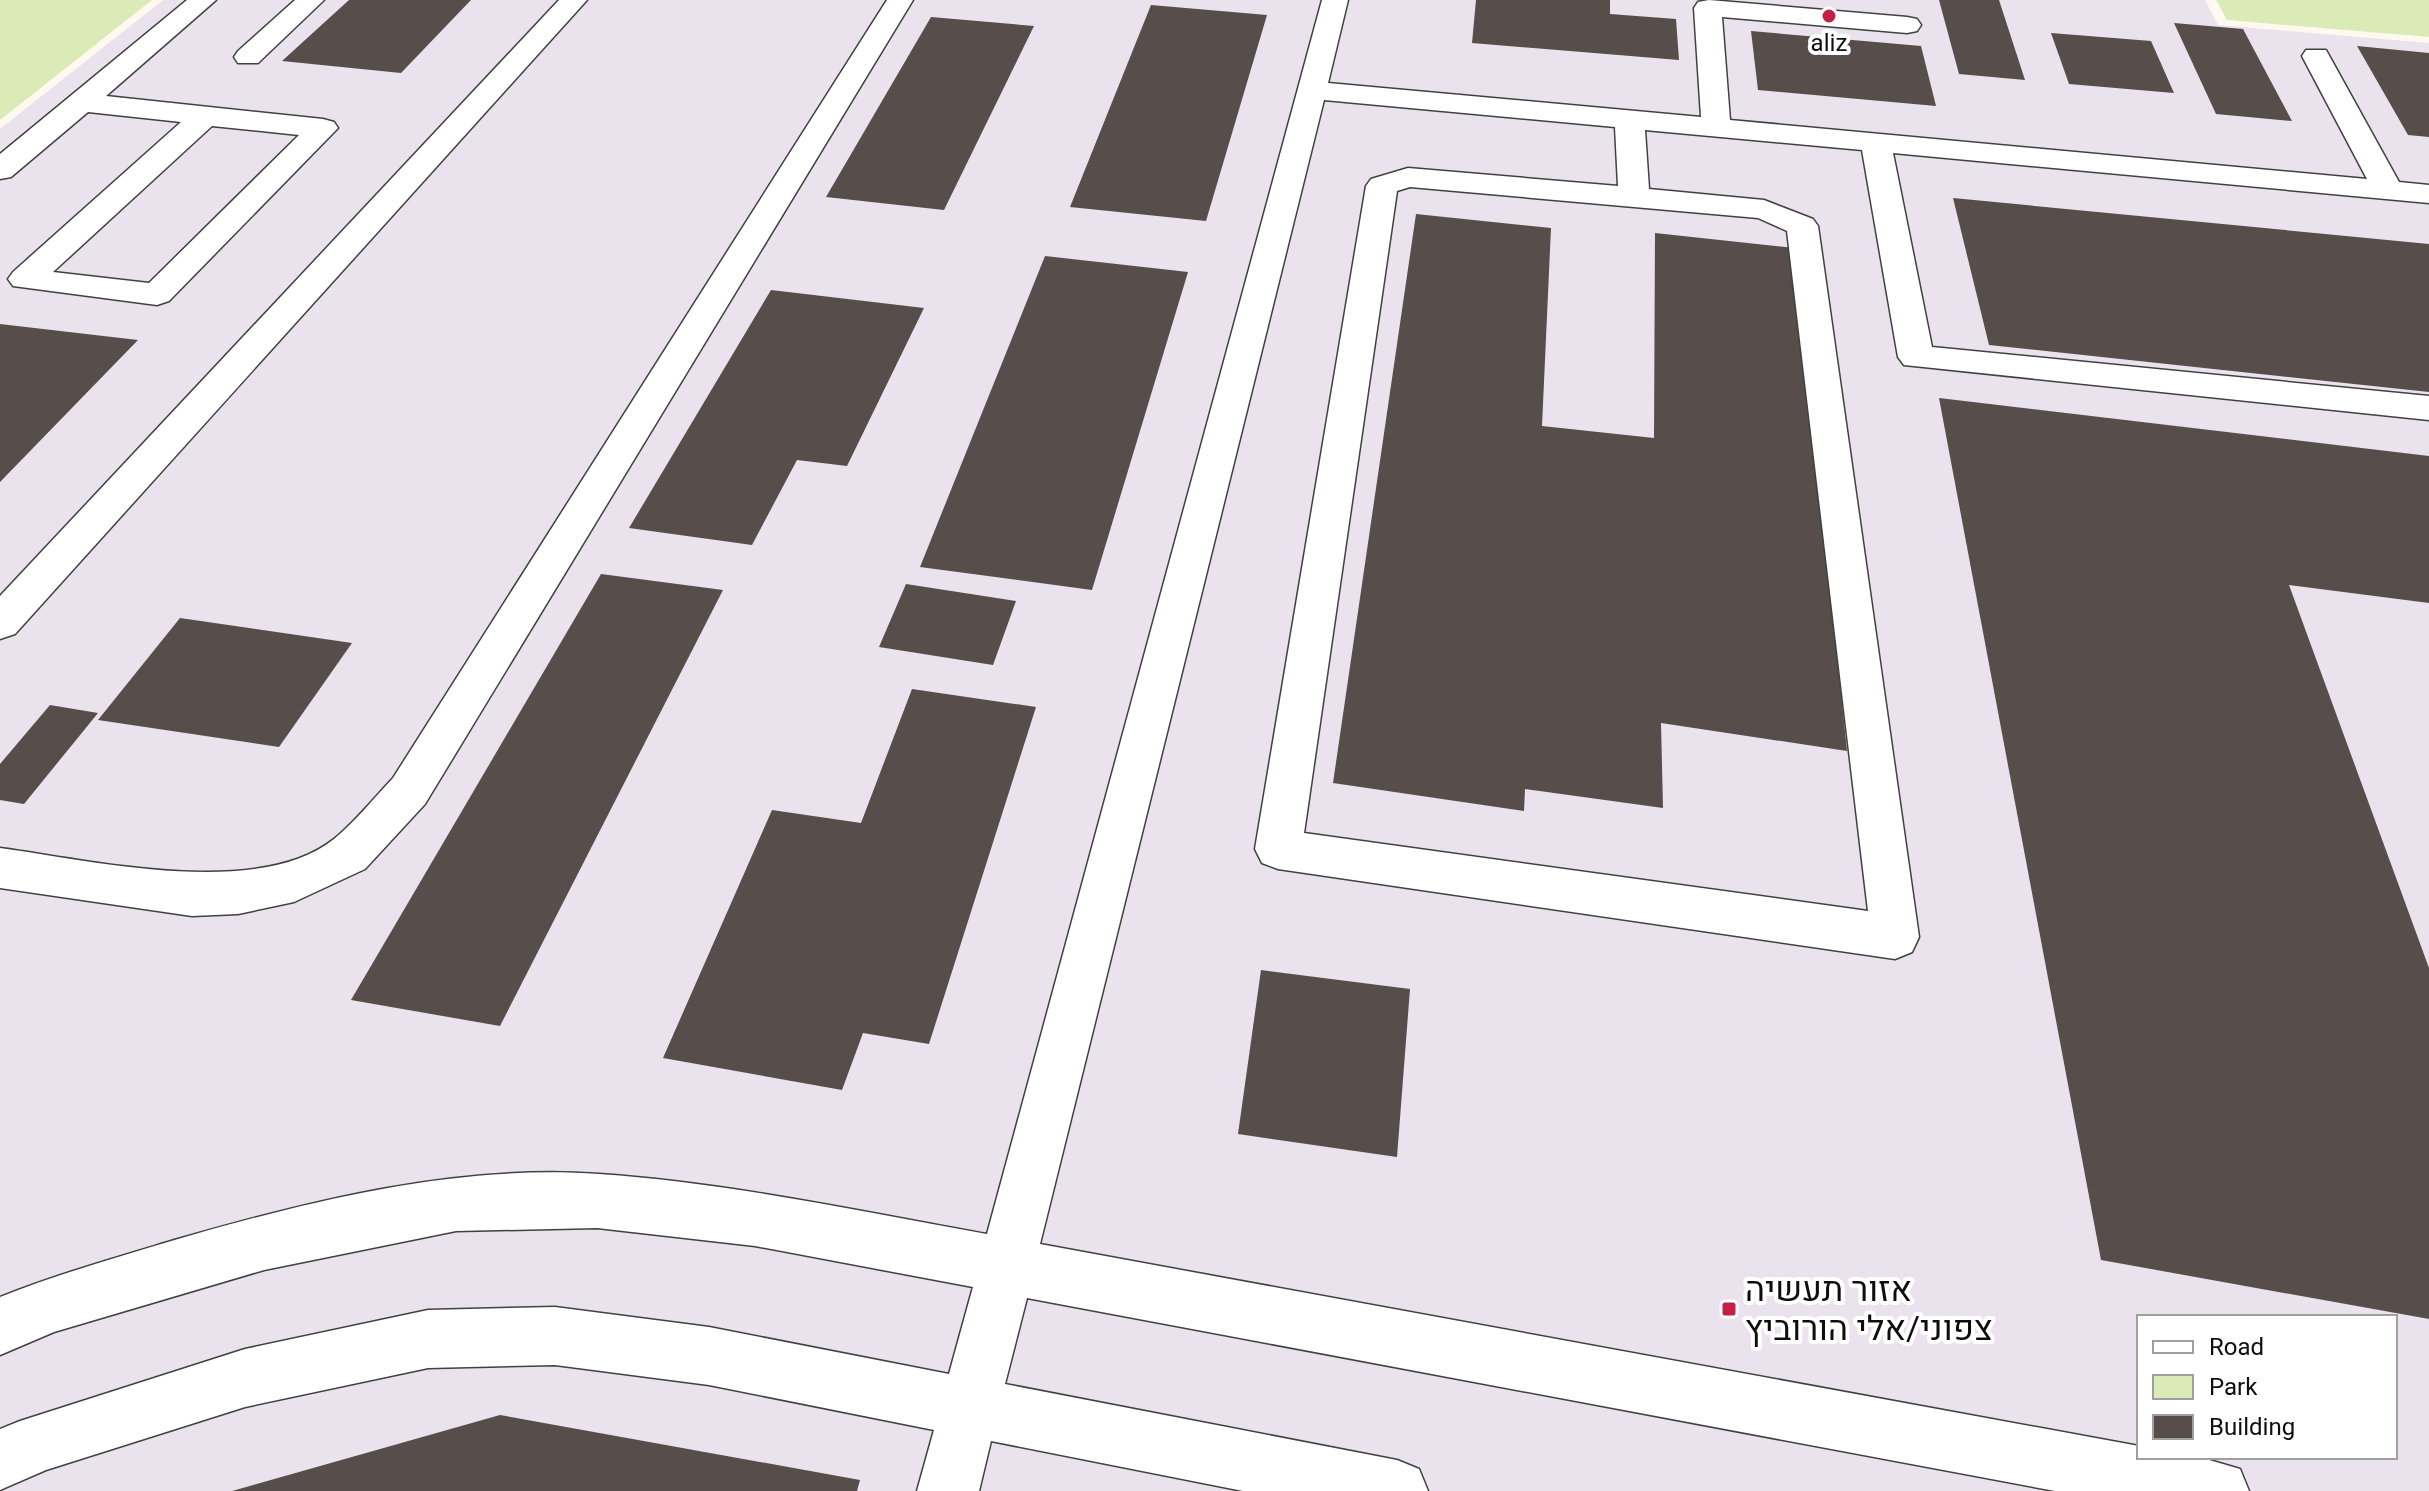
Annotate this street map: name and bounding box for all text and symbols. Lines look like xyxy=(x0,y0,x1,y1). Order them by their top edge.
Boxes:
marker: aliz xyxy=(1820,7,1838,25)
place label: aliz xyxy=(1811,26,1847,61)
place label: אזור תעשיה צפוני/אלי הורוביץ xyxy=(1745,1265,1993,1354)
marker: אזור תעשיה צפוני/אלי הורוביץ xyxy=(1720,1300,1738,1318)
legend xyxy=(2137,1315,2397,1459)
text: Road xyxy=(2209,1330,2264,1365)
text: Park xyxy=(2209,1370,2258,1405)
text: Building xyxy=(2209,1410,2295,1445)

